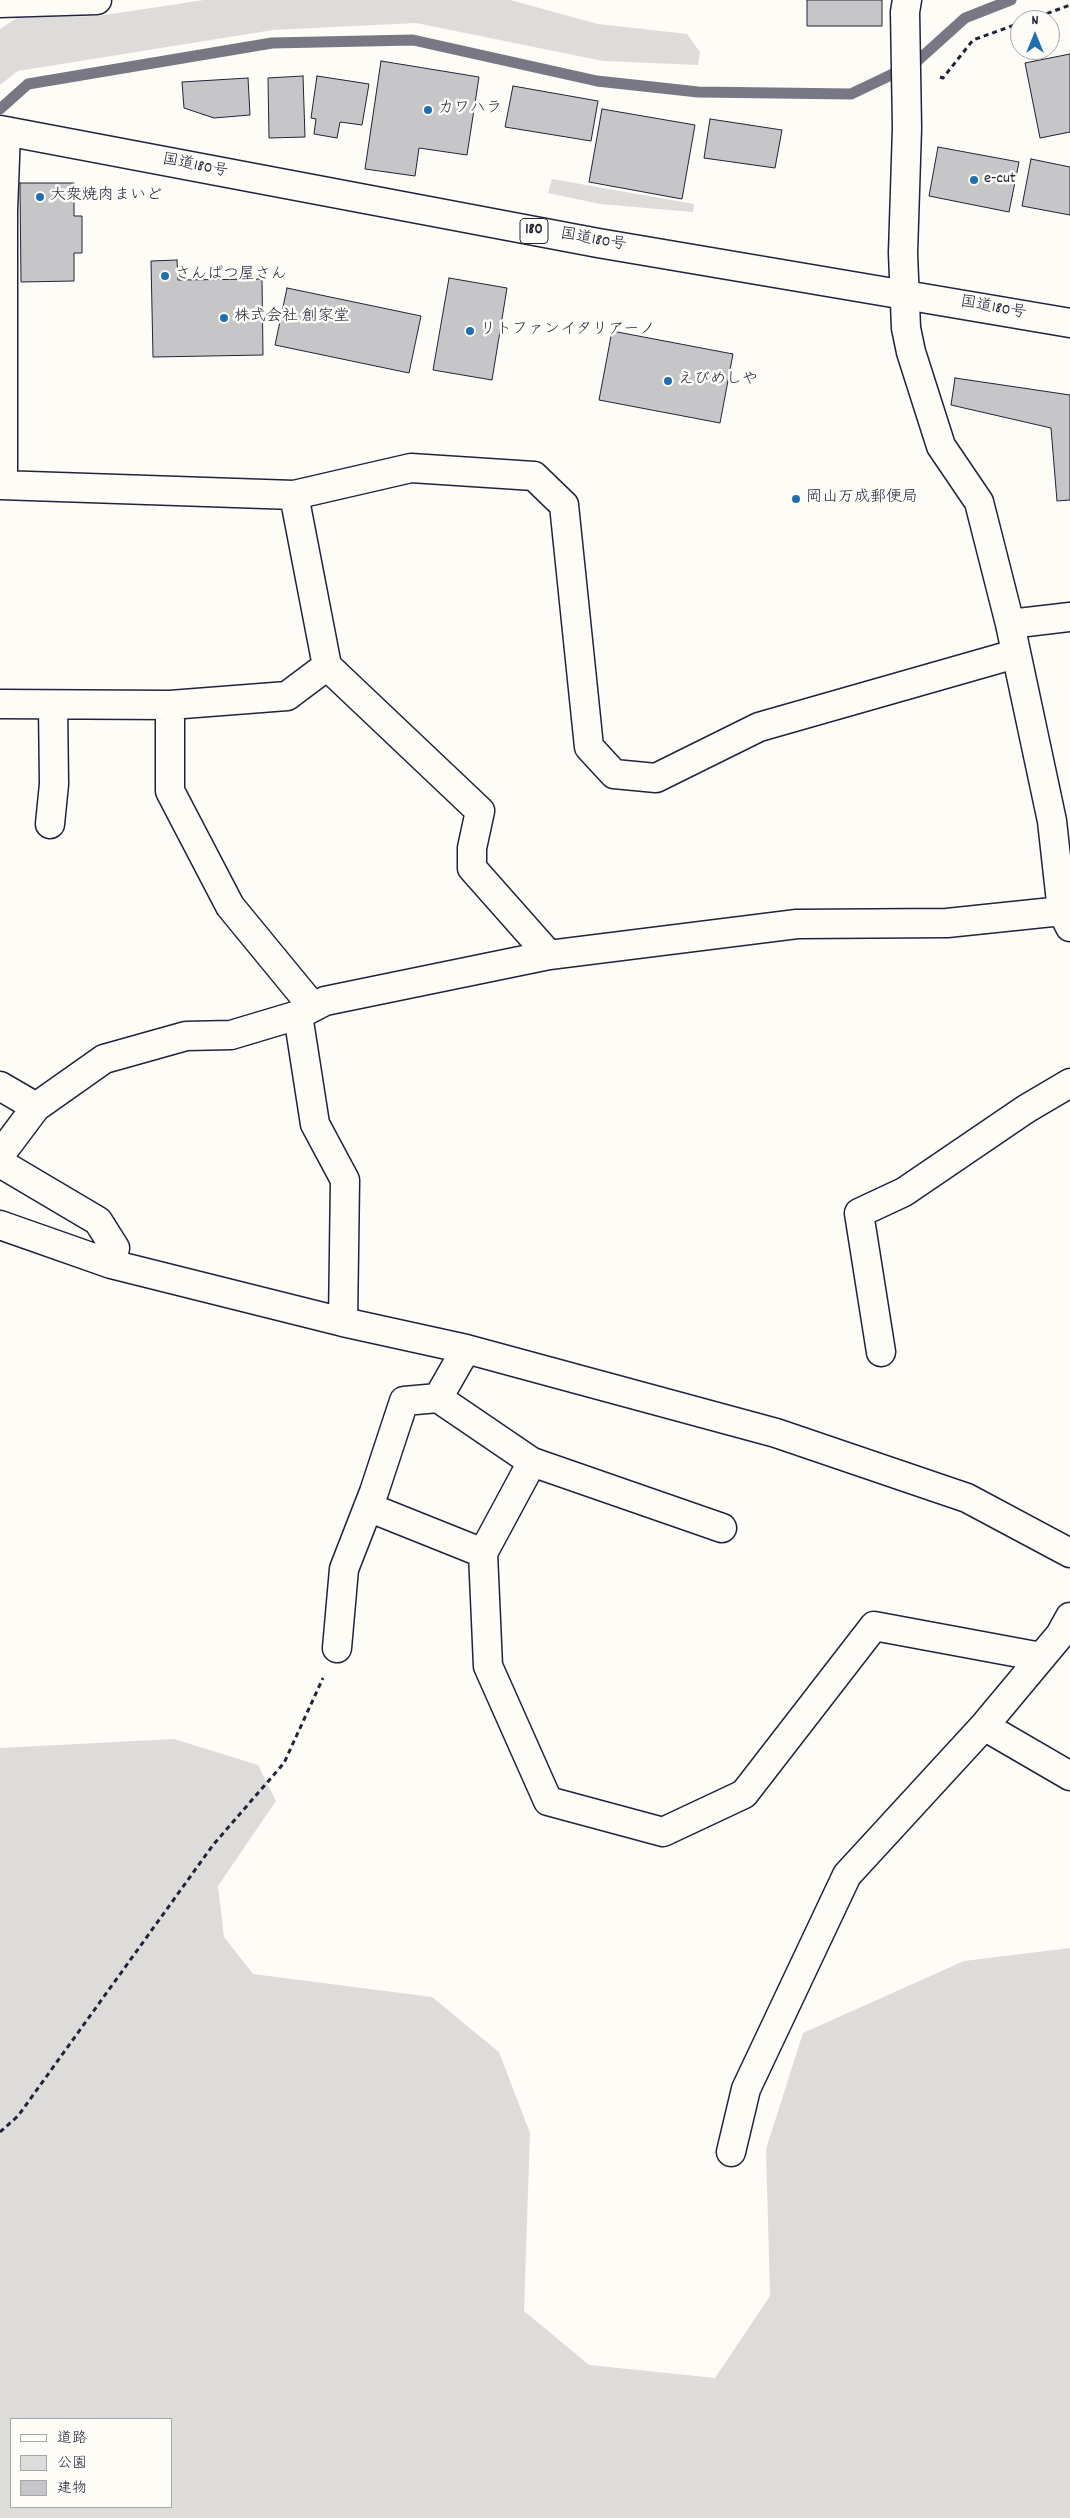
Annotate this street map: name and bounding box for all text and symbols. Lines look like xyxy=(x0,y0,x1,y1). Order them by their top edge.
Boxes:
north arrow xyxy=(1010,10,1060,60)
text: N xyxy=(1032,11,1038,31)
place label: カワハラ xyxy=(438,100,502,120)
marker: カワハラ xyxy=(422,104,434,116)
street label: 国道180号 xyxy=(160,151,230,183)
place label: e-cut xyxy=(984,170,1016,190)
marker: e-cut xyxy=(968,174,980,186)
place label: 大衆焼肉まいど xyxy=(50,187,162,207)
marker: 大衆焼肉まいど xyxy=(34,191,46,203)
road number: 180 xyxy=(520,218,548,244)
street label: 国道180号 xyxy=(559,226,627,256)
place label: さんぱつ屋さん xyxy=(175,266,287,286)
marker: さんぱつ屋さん xyxy=(159,270,171,282)
street label: 国道180号 xyxy=(959,294,1027,324)
place label: 株式会社 創家堂 xyxy=(234,308,350,328)
marker: 株式会社 創家堂 xyxy=(218,312,230,324)
place label: リトファンイタリアーノ xyxy=(480,321,655,341)
marker: リトファンイタリアーノ xyxy=(464,325,476,337)
place label: えびめしや xyxy=(678,371,758,391)
marker: えびめしや xyxy=(662,375,674,387)
place label: 岡山万成郵便局 xyxy=(806,489,918,509)
marker: 岡山万成郵便局 xyxy=(790,493,802,505)
legend xyxy=(10,2418,172,2508)
text: 道路 xyxy=(57,2428,87,2450)
text: 公園 xyxy=(57,2453,87,2475)
text: 建物 xyxy=(57,2478,87,2500)

